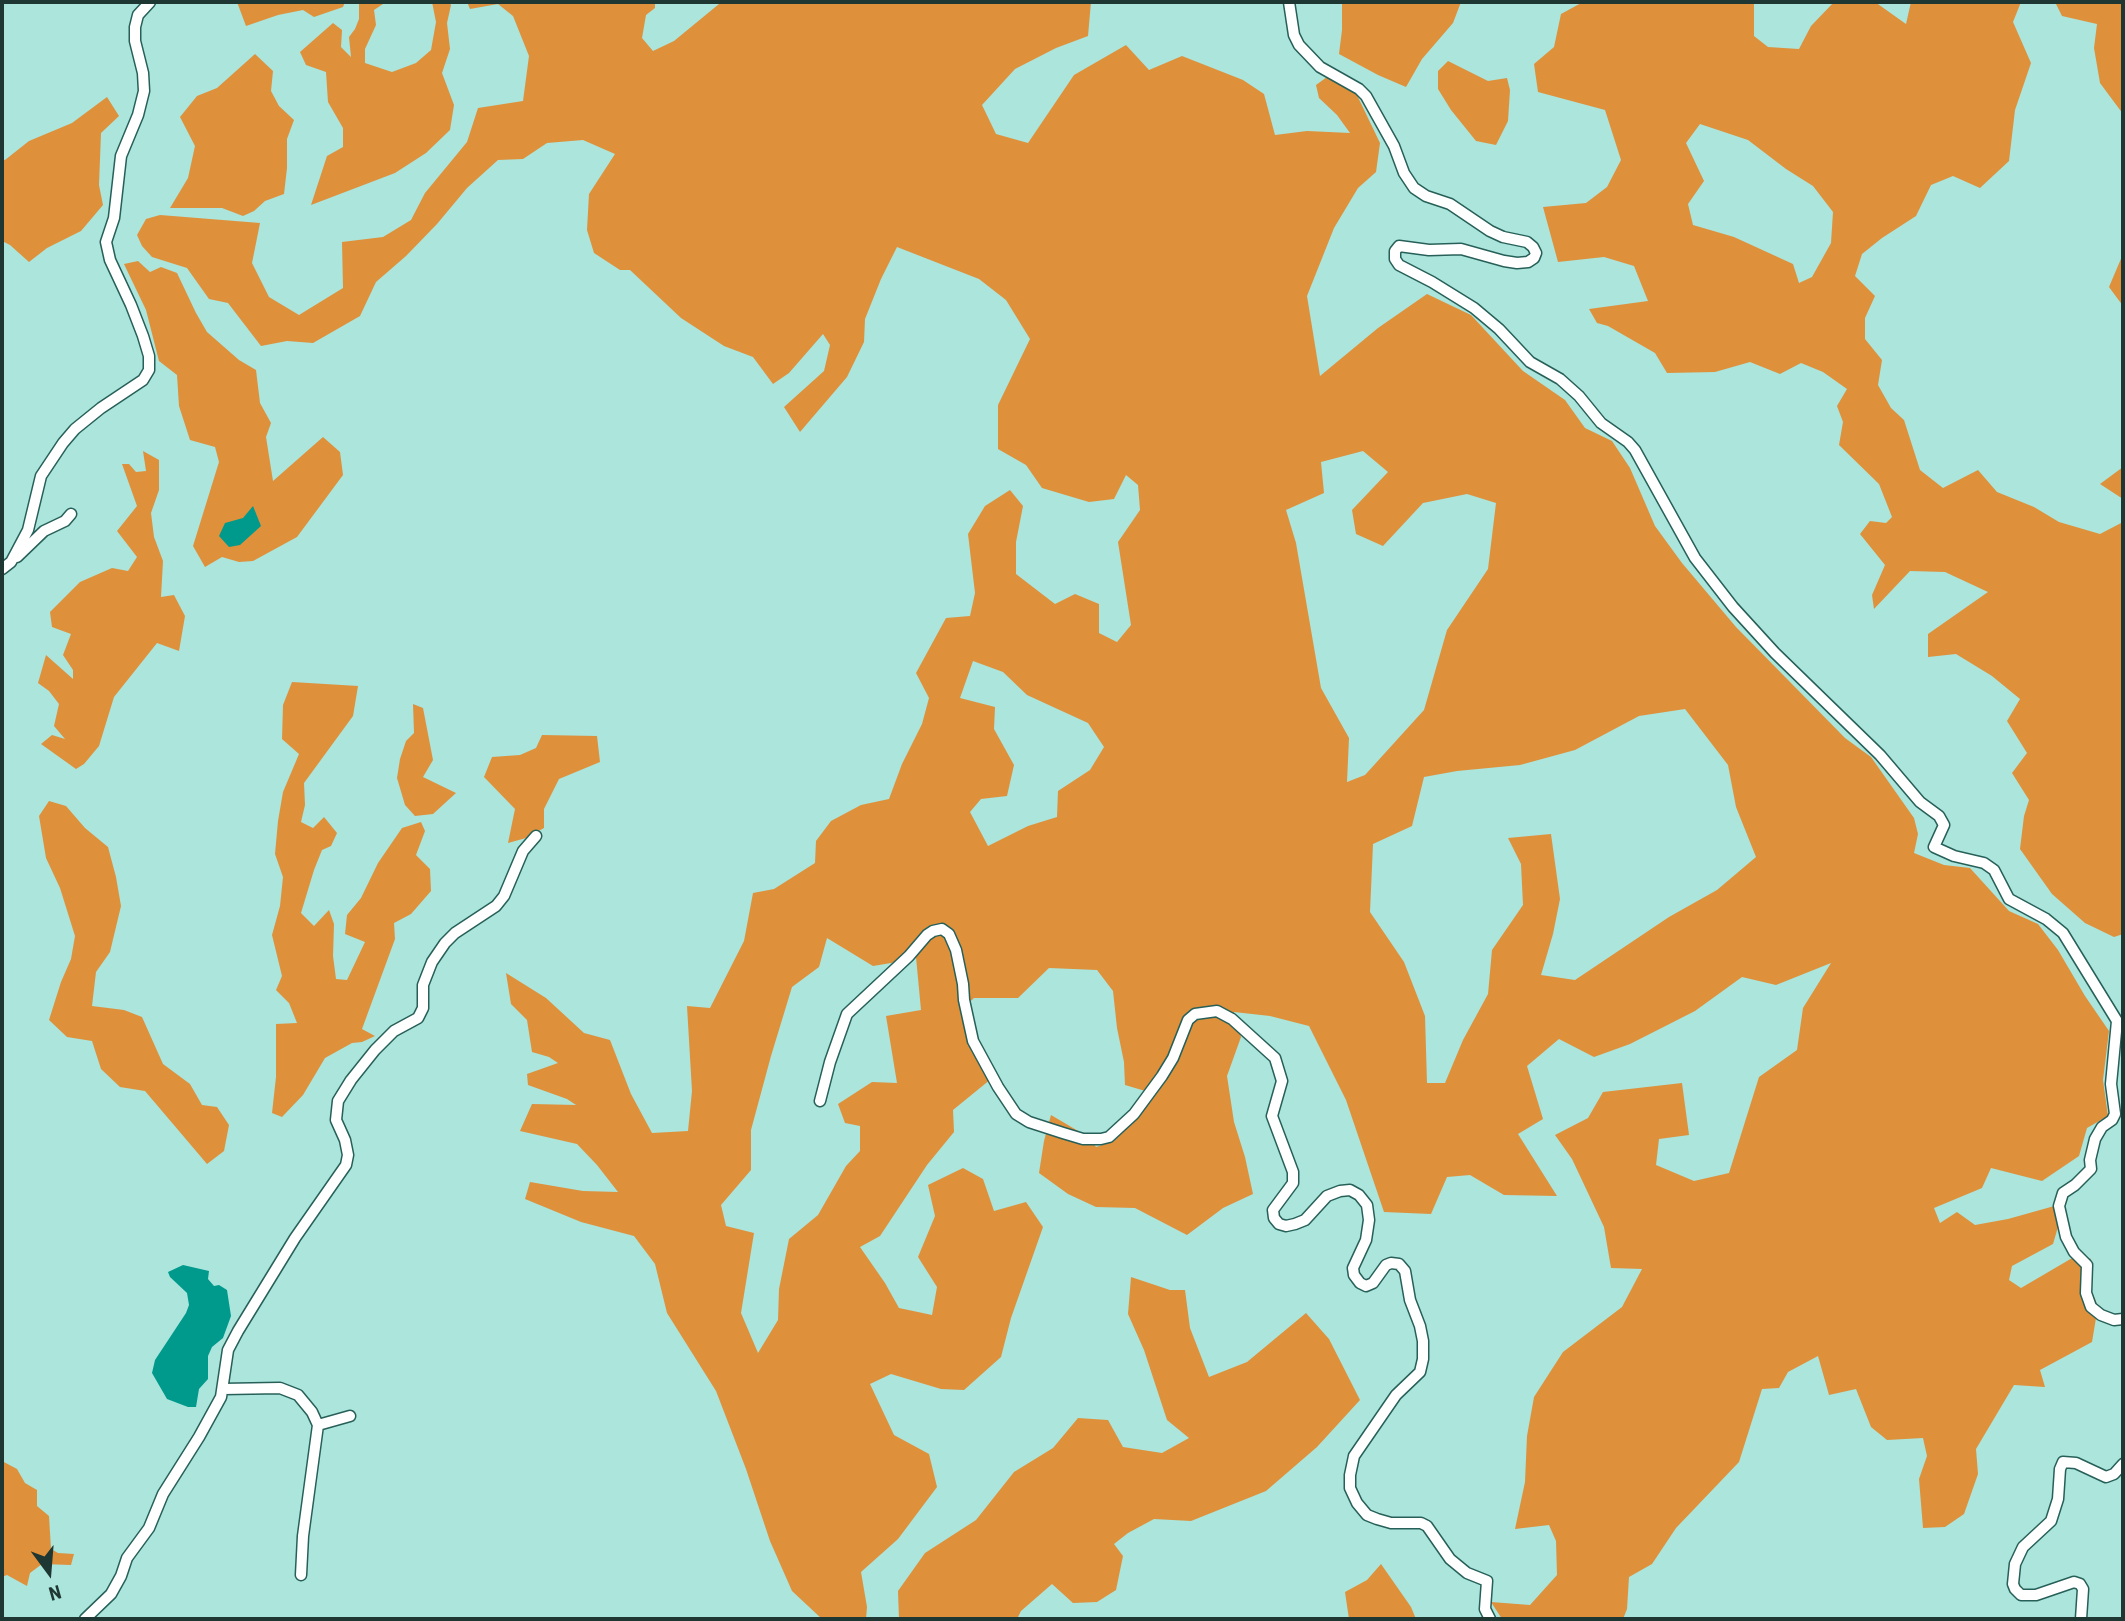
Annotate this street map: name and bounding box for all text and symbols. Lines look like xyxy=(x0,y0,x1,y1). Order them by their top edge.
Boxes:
north arrow xyxy=(14,1537,84,1607)
text: N xyxy=(46,1580,64,1605)

